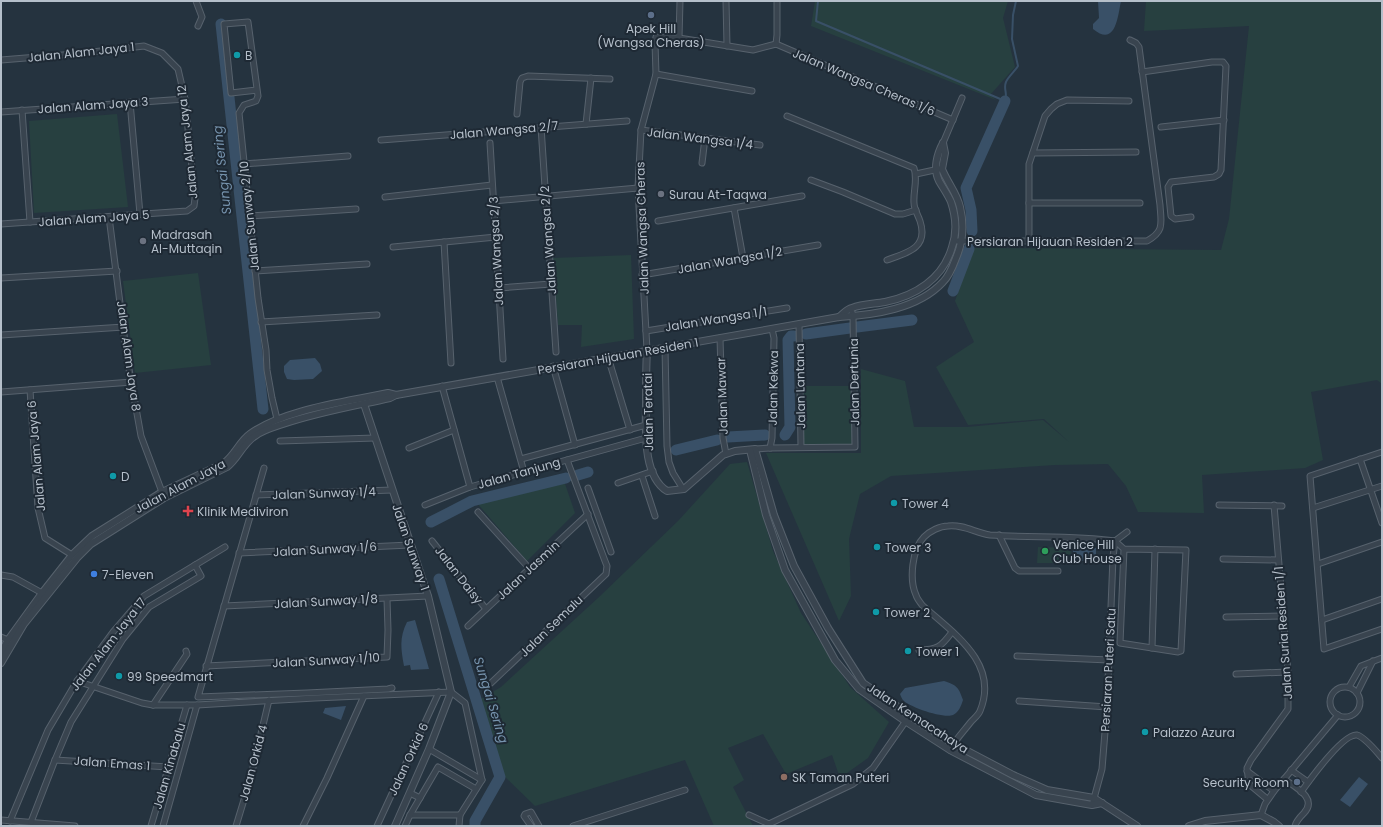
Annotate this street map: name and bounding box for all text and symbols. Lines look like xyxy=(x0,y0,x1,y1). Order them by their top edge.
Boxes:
marker: Apek Hill (Wangsa Cheras) xyxy=(646,10,656,20)
place label: Apek Hill (Wangsa Cheras) xyxy=(597,20,705,51)
street label: Jalan Alam Jaya 1 xyxy=(27,38,135,66)
street label: Jalan Wangsa Cheras 1/6 xyxy=(790,44,938,120)
place label: B xyxy=(245,47,252,64)
marker: B xyxy=(232,50,242,60)
street label: Jalan Alam Jaya 12 xyxy=(173,84,201,200)
street label: Jalan Alam Jaya 3 xyxy=(37,93,149,117)
street label: Jalan Wangsa 2/7 xyxy=(449,117,559,143)
street label: Jalan Wangsa 1/4 xyxy=(646,123,754,153)
water label: Sungai Sering xyxy=(208,124,236,216)
street label: Jalan Sunway 2/10 xyxy=(235,160,263,272)
street label: Jalan Wangsa Cheras xyxy=(631,161,653,295)
street label: Jalan Wangsa 2/2 xyxy=(536,185,560,295)
place label: Surau At-Taqwa xyxy=(669,186,767,203)
marker: Surau At-Taqwa xyxy=(656,189,666,199)
street label: Jalan Wangsa 2/3 xyxy=(485,196,507,306)
street label: Jalan Alam Jaya 5 xyxy=(38,206,150,230)
place label: Madrasah Al-Muttaqin xyxy=(151,226,222,257)
street label: Persiaran Hijauan Residen 2 xyxy=(967,233,1133,250)
marker: Madrasah Al-Muttaqin xyxy=(138,236,148,246)
street label: Jalan Wangsa 1/2 xyxy=(676,242,784,278)
street label: Jalan Alam Jaya 8 xyxy=(113,300,145,412)
street label: Jalan Wangsa 1/1 xyxy=(664,303,768,335)
street label: Persiaran Hijauan Residen 1 xyxy=(536,333,700,379)
street label: Jalan Dertunia xyxy=(845,338,863,426)
street label: Jalan Lantana xyxy=(791,343,809,429)
street label: Jalan Kekwa xyxy=(764,350,782,426)
street label: Jalan Mawar xyxy=(712,357,732,435)
street label: Jalan Teratai xyxy=(639,373,657,451)
street label: Jalan Alam Jaya 6 xyxy=(23,400,49,512)
street label: Jalan Tanjung xyxy=(476,453,562,493)
street label: Jalan Alam Jaya xyxy=(132,455,228,517)
place label: D xyxy=(121,468,129,485)
marker: D xyxy=(108,471,118,481)
street label: Jalan Sunway 1/4 xyxy=(272,483,377,503)
place label: Tower 4 xyxy=(902,495,949,512)
marker: Tower 4 xyxy=(889,498,899,508)
street label: Jalan Sunway 1 xyxy=(388,501,434,593)
place label: Klinik Mediviron xyxy=(197,503,288,520)
marker: Klinik Mediviron xyxy=(182,505,194,517)
street label: Jalan Jasmin xyxy=(493,536,563,604)
place label: Venice Hill Club House xyxy=(1053,536,1122,567)
street label: Jalan Sunway 1/6 xyxy=(273,538,377,560)
place label: Tower 3 xyxy=(885,539,931,556)
marker: Tower 3 xyxy=(872,542,882,552)
street label: Jalan Daisy xyxy=(431,543,487,608)
marker: Venice Hill Club House xyxy=(1040,546,1050,556)
place label: 7-Eleven xyxy=(102,566,154,583)
street label: Jalan Suria Residen 1/1 xyxy=(1270,566,1296,700)
marker: 7-Eleven xyxy=(89,569,99,579)
street label: Jalan Sunway 1/8 xyxy=(274,590,378,612)
street label: Jalan Semalu xyxy=(516,591,586,661)
street label: Jalan Alam Jaya 17 xyxy=(66,593,150,694)
place label: Tower 2 xyxy=(884,604,930,621)
marker: Tower 2 xyxy=(871,607,881,617)
street label: Persiaran Puteri Satu xyxy=(1096,608,1120,732)
place label: Tower 1 xyxy=(916,643,959,660)
marker: Tower 1 xyxy=(903,646,913,656)
street label: Jalan Sunway 1/10 xyxy=(272,649,380,671)
water label: Sungai Sering xyxy=(469,654,513,746)
place label: 99 Speedmart xyxy=(127,668,213,685)
marker: 99 Speedmart xyxy=(114,671,124,681)
street label: Jalan Kemacahaya xyxy=(864,679,972,757)
street label: Jalan Orkid 6 xyxy=(384,720,432,798)
street label: Jalan Kinabalu xyxy=(149,721,189,811)
street label: Jalan Orkid 4 xyxy=(235,723,271,803)
place label: Palazzo Azura xyxy=(1153,724,1235,741)
marker: Palazzo Azura xyxy=(1140,727,1150,737)
street label: Jalan Emas 1 xyxy=(73,752,151,774)
place label: SK Taman Puteri xyxy=(792,769,889,786)
marker: SK Taman Puteri xyxy=(779,772,789,782)
place label: Security Room xyxy=(1203,774,1289,791)
marker: Security Room xyxy=(1292,777,1302,787)

